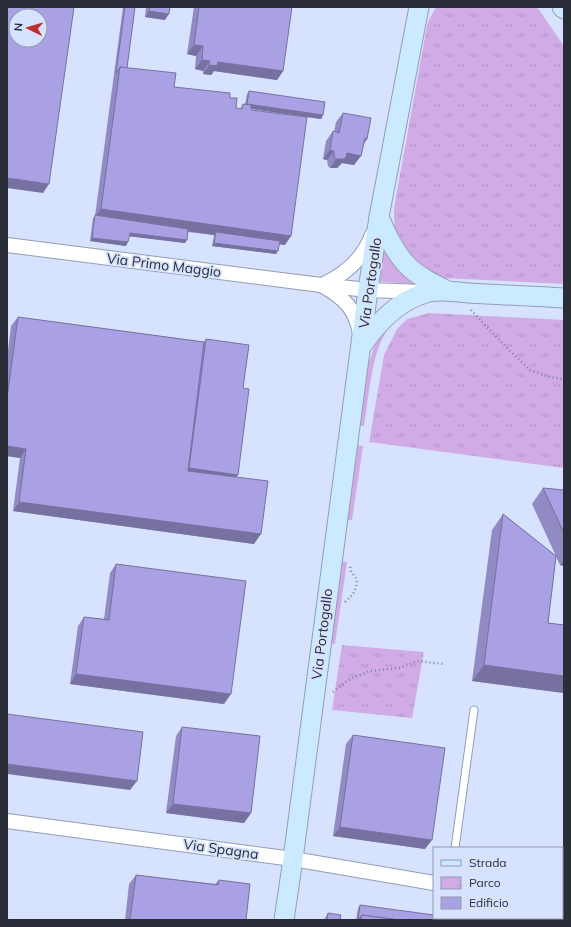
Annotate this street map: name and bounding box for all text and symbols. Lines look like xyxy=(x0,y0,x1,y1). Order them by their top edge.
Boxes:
north arrow xyxy=(8,8,48,48)
text: N xyxy=(11,22,25,32)
street label: Via Portogallo xyxy=(355,236,385,330)
street label: Via Primo Maggio xyxy=(106,249,222,281)
street label: Via Portogallo xyxy=(307,587,337,681)
street label: Via Spagna xyxy=(182,835,260,863)
legend xyxy=(433,847,563,919)
text: Strada xyxy=(469,855,507,870)
text: Parco xyxy=(469,875,501,890)
text: Edificio xyxy=(469,895,509,910)

